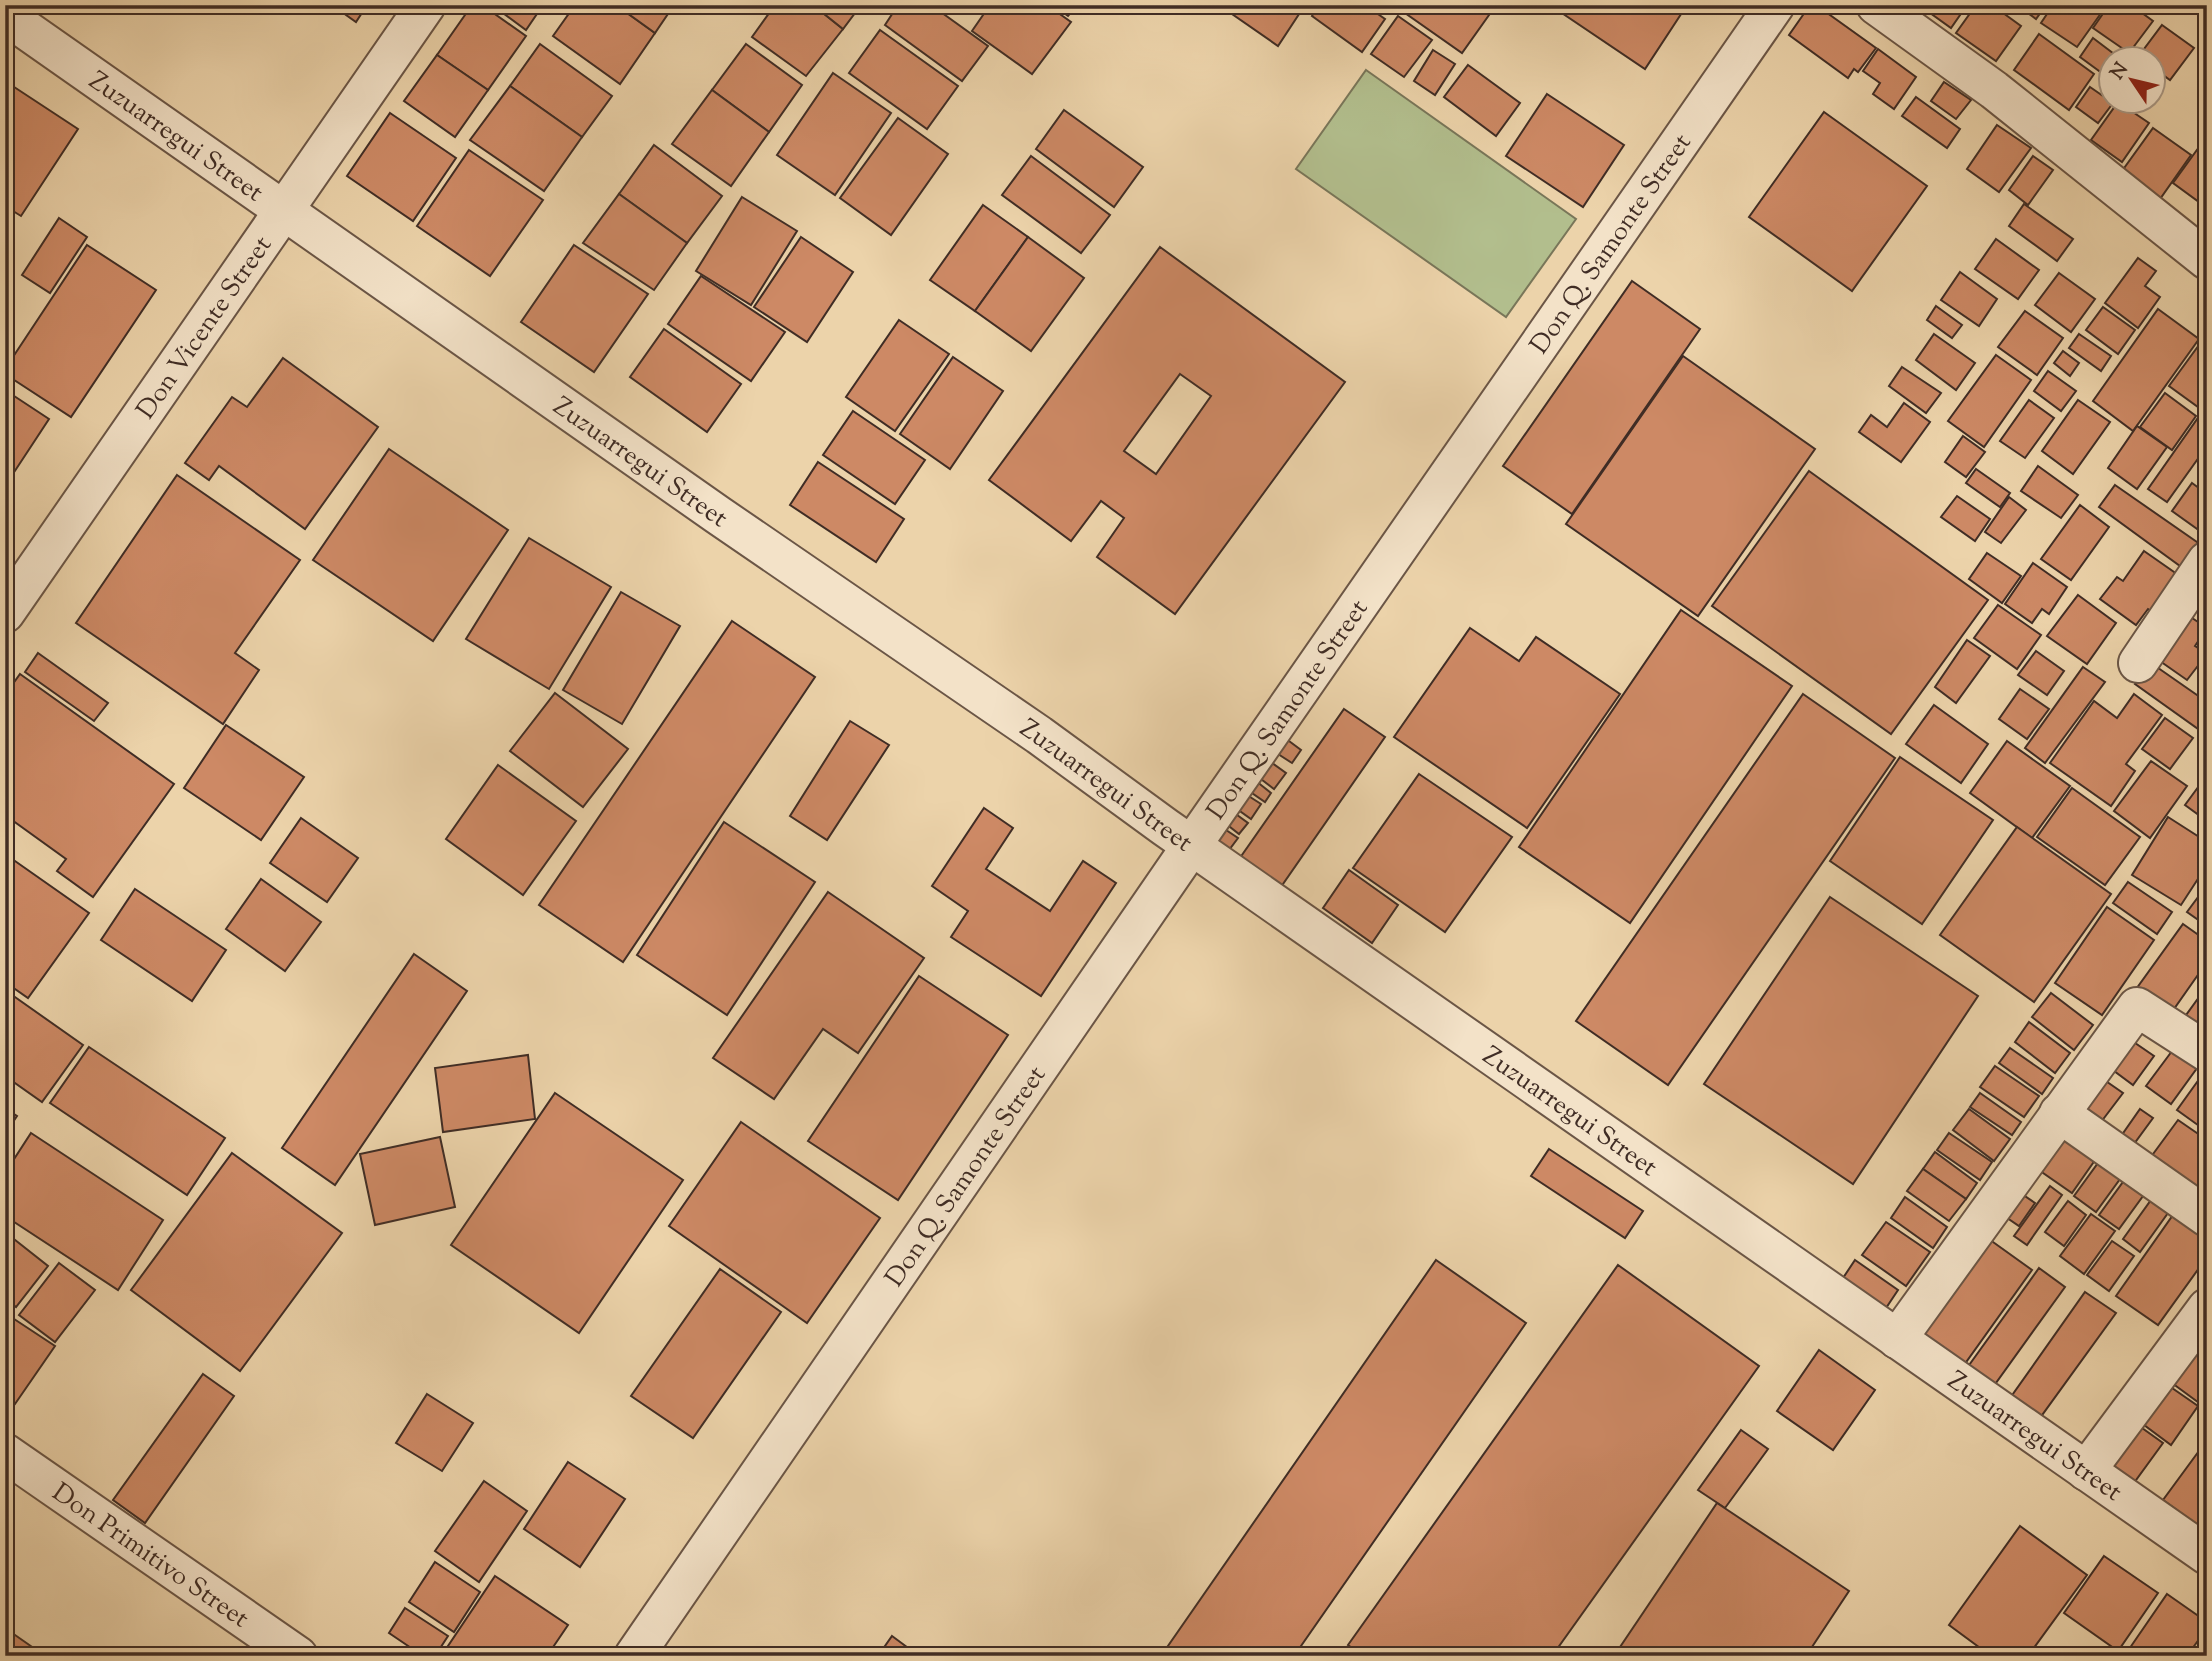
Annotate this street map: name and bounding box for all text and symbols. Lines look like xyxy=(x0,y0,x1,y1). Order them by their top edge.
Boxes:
north arrow xyxy=(2096,46,2166,116)
text: N xyxy=(2105,58,2136,86)
street label: Zuzuarregui Street xyxy=(81,63,270,212)
street label: Don Q. Samonte Street xyxy=(1522,127,1701,362)
street label: Don Vicente Street xyxy=(129,229,282,427)
street label: Zuzuarregui Street xyxy=(545,389,734,537)
street label: Don Q. Samonte Street xyxy=(1199,593,1378,828)
street label: Zuzuarregui Street xyxy=(1012,711,1199,862)
street label: Zuzuarregui Street xyxy=(1474,1039,1664,1187)
street label: Don Q. Samonte Street xyxy=(877,1059,1056,1295)
street label: Zuzuarregui Street xyxy=(1939,1363,2129,1511)
street label: Don Primitivo Street xyxy=(44,1475,256,1638)

